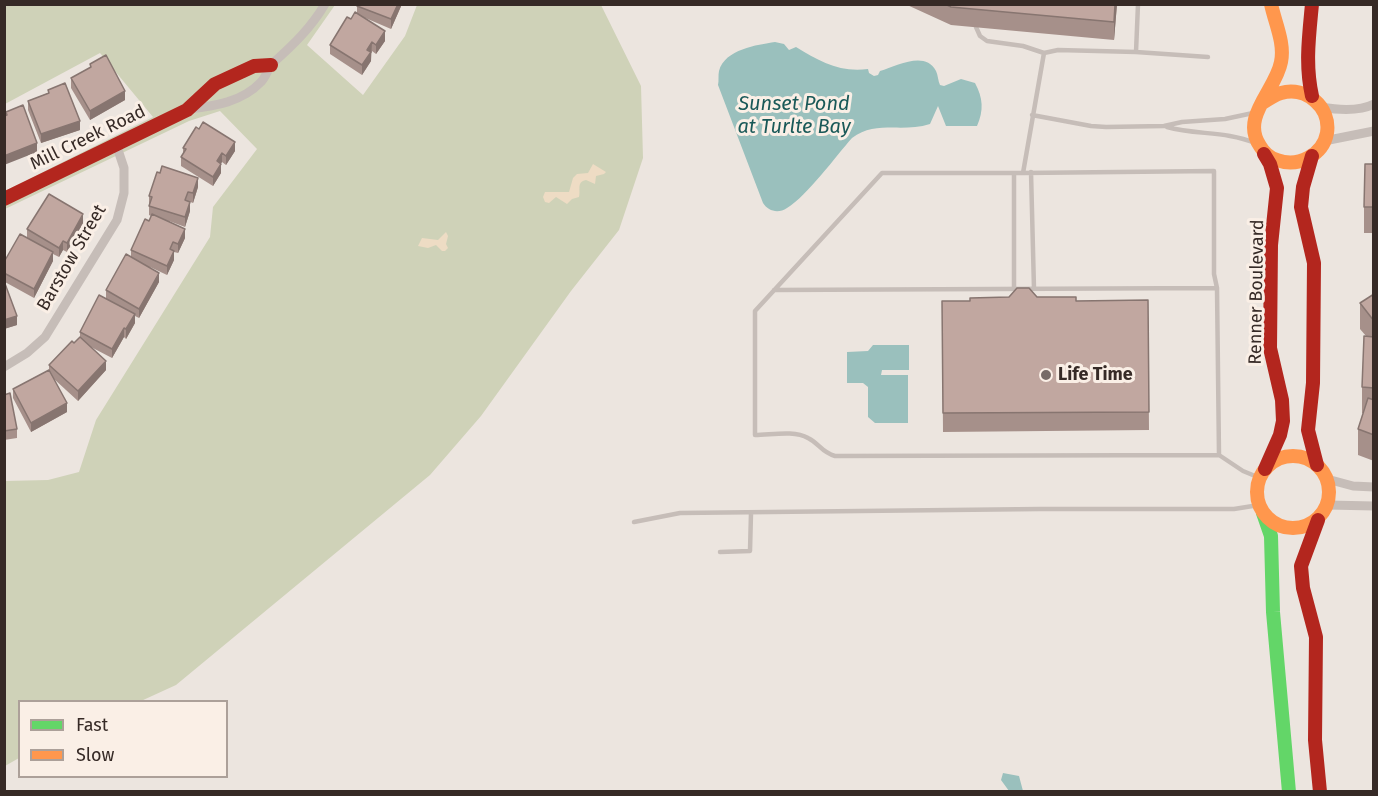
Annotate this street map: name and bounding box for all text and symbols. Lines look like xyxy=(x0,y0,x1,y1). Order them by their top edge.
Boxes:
water label: Sunset Pond at Turlte Bay xyxy=(737,92,851,139)
street label: Mill Creek Road xyxy=(27,101,149,175)
street label: Barstow Street xyxy=(33,201,111,315)
street label: Renner Boulevard xyxy=(1245,219,1269,365)
place label: Life Time xyxy=(1058,364,1133,386)
marker: Life Time xyxy=(1039,368,1053,382)
legend xyxy=(18,700,228,778)
text: Fast xyxy=(76,714,108,736)
text: Slow xyxy=(76,744,114,766)

